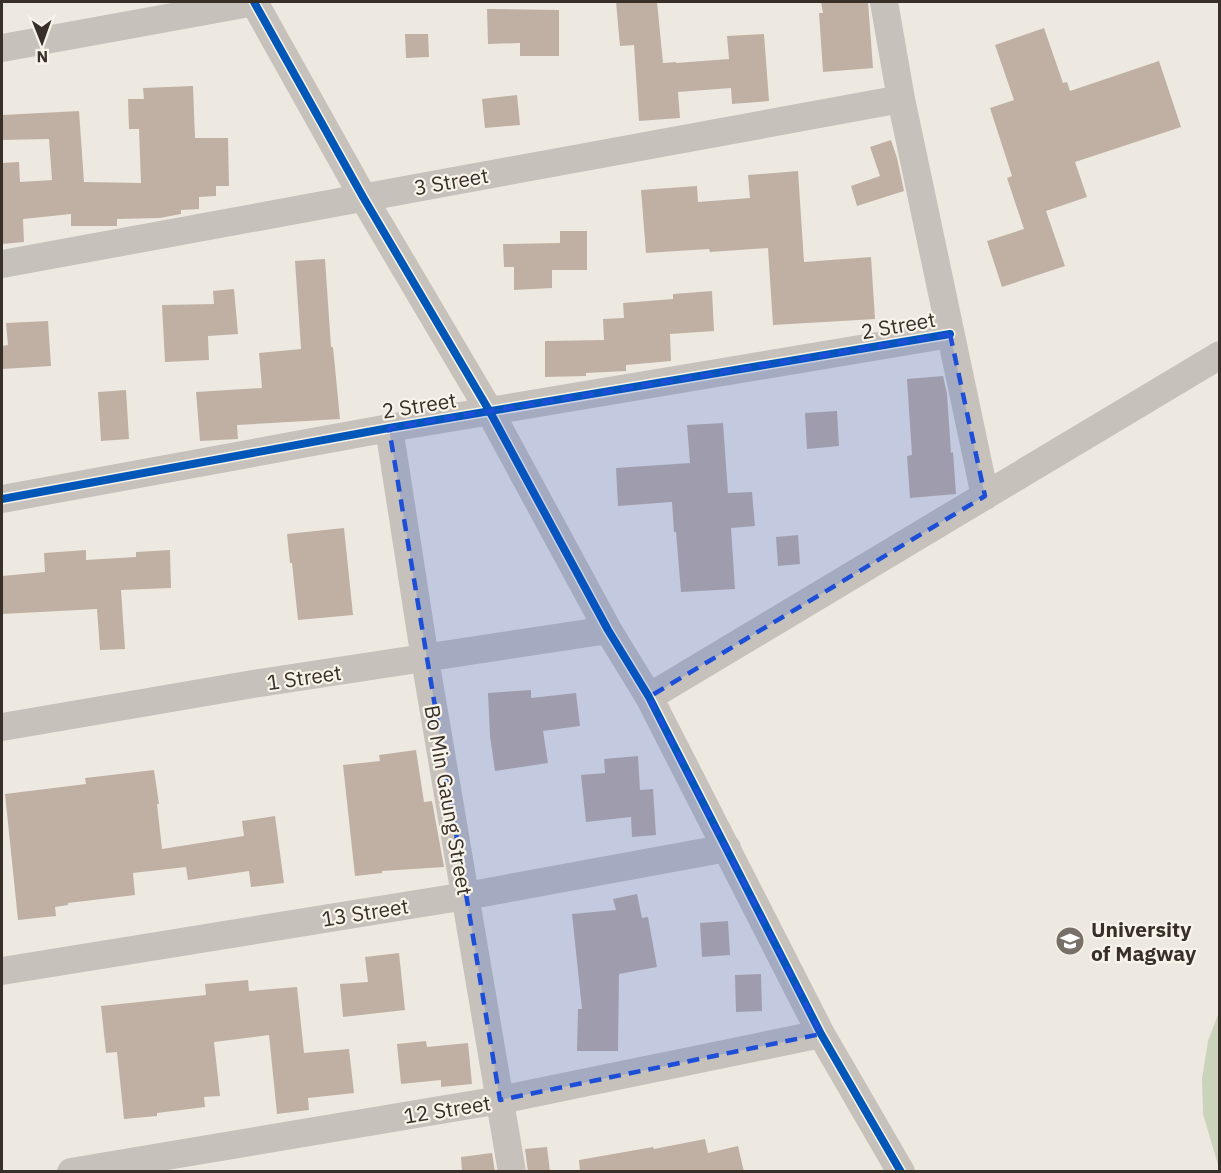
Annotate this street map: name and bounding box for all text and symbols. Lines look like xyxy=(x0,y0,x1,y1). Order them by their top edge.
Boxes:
north arrow xyxy=(12,12,72,72)
text: N xyxy=(36,47,48,67)
street label: 3 Street xyxy=(412,161,490,201)
street label: 2 Street xyxy=(859,305,937,345)
street label: 2 Street xyxy=(380,385,458,425)
street label: 1 Street xyxy=(265,658,343,696)
street label: Bo Min Gaung Street xyxy=(418,703,480,897)
street label: 13 Street xyxy=(319,891,411,933)
place label: University of Magway xyxy=(1091,915,1197,967)
school or university icon: University of Magway xyxy=(1054,925,1086,957)
street label: 12 Street xyxy=(401,1088,493,1130)

